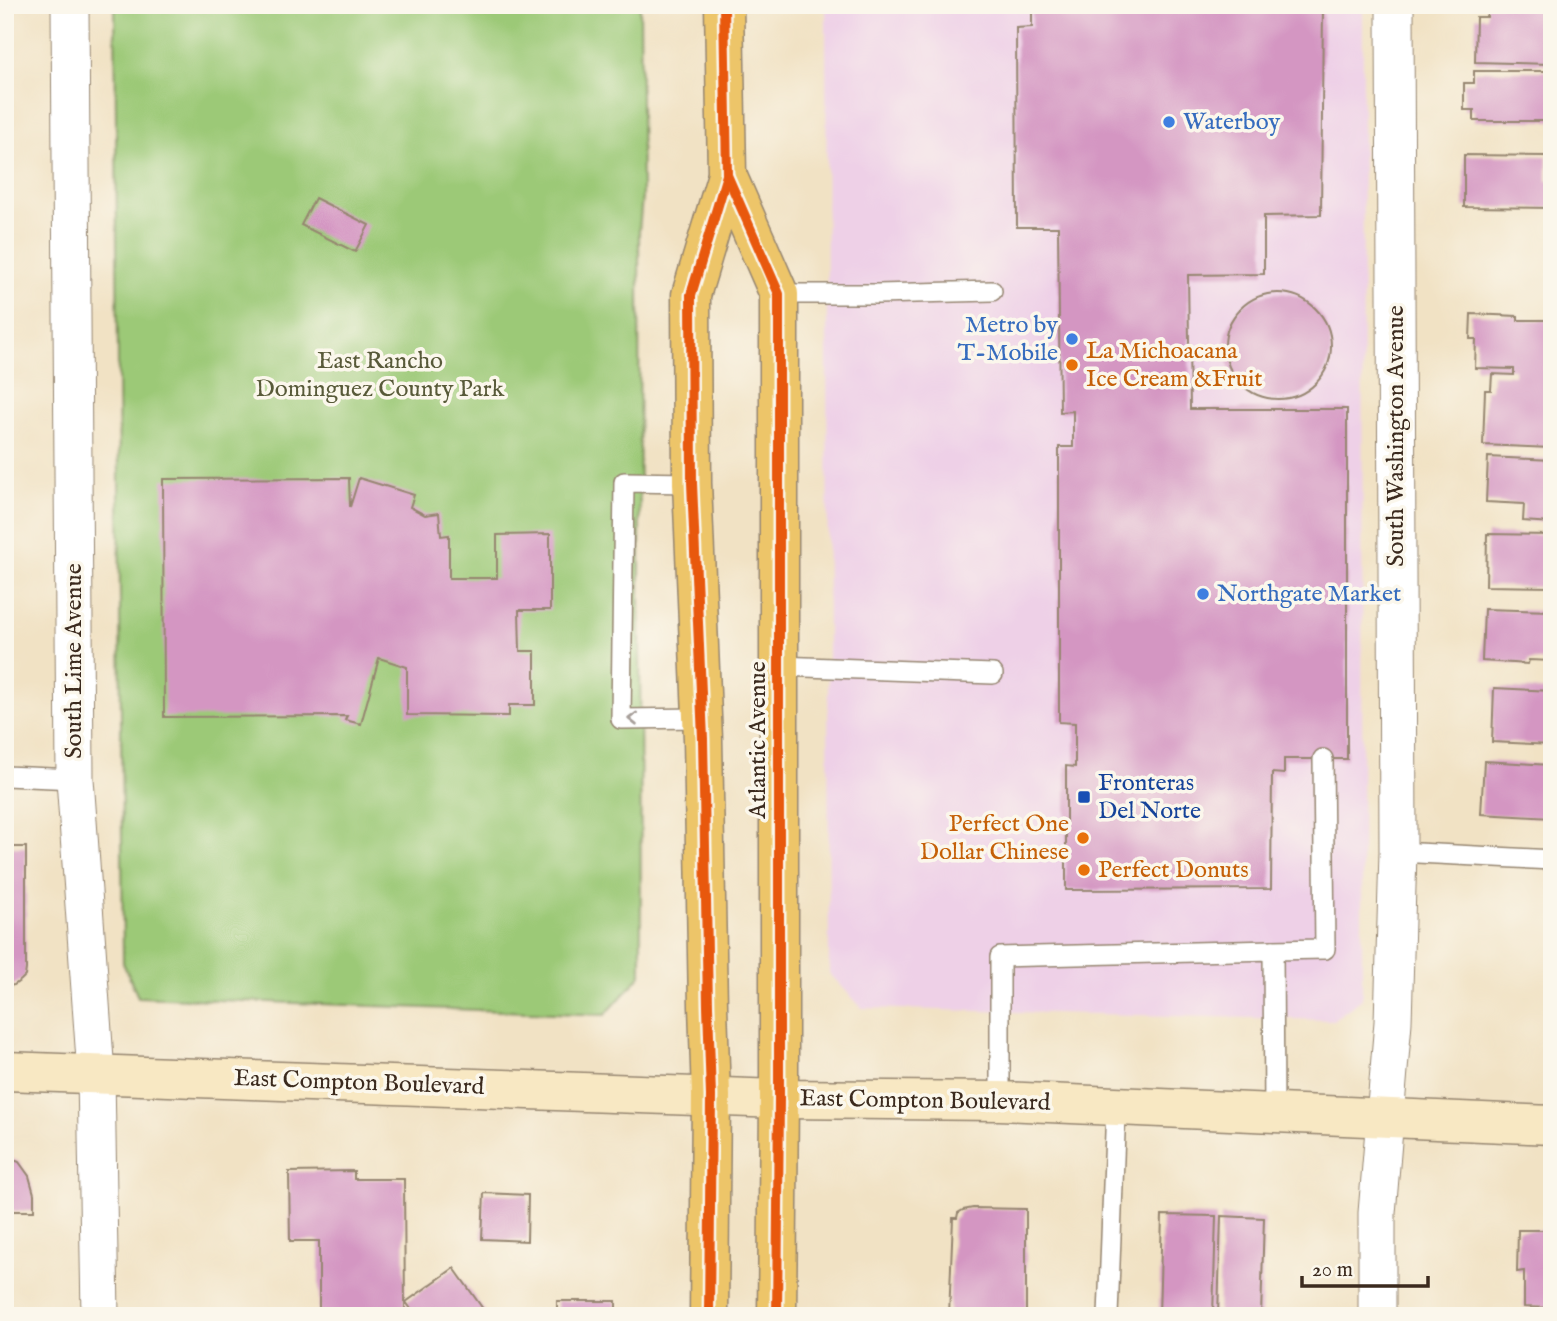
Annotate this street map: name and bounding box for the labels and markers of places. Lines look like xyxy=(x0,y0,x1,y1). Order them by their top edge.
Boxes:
place label: Waterboy xyxy=(1183,107,1280,138)
marker: Waterboy xyxy=(1161,114,1177,130)
place label: Metro by T-Mobile xyxy=(958,310,1058,369)
marker: Metro by T-Mobile xyxy=(1064,331,1080,347)
place label: La Michoacana Ice Cream &Fruit xyxy=(1086,336,1263,395)
marker: La Michoacana Ice Cream &Fruit xyxy=(1064,357,1080,373)
place label: Northgate Market xyxy=(1217,579,1401,610)
marker: Northgate Market xyxy=(1195,586,1211,602)
place label: Fronteras Del Norte xyxy=(1098,768,1201,827)
marker: Fronteras Del Norte xyxy=(1076,789,1092,805)
place label: Perfect One Dollar Chinese xyxy=(920,809,1069,868)
marker: Perfect One Dollar Chinese xyxy=(1075,830,1091,846)
place label: Perfect Donuts xyxy=(1098,855,1249,886)
marker: Perfect Donuts xyxy=(1076,862,1092,878)

